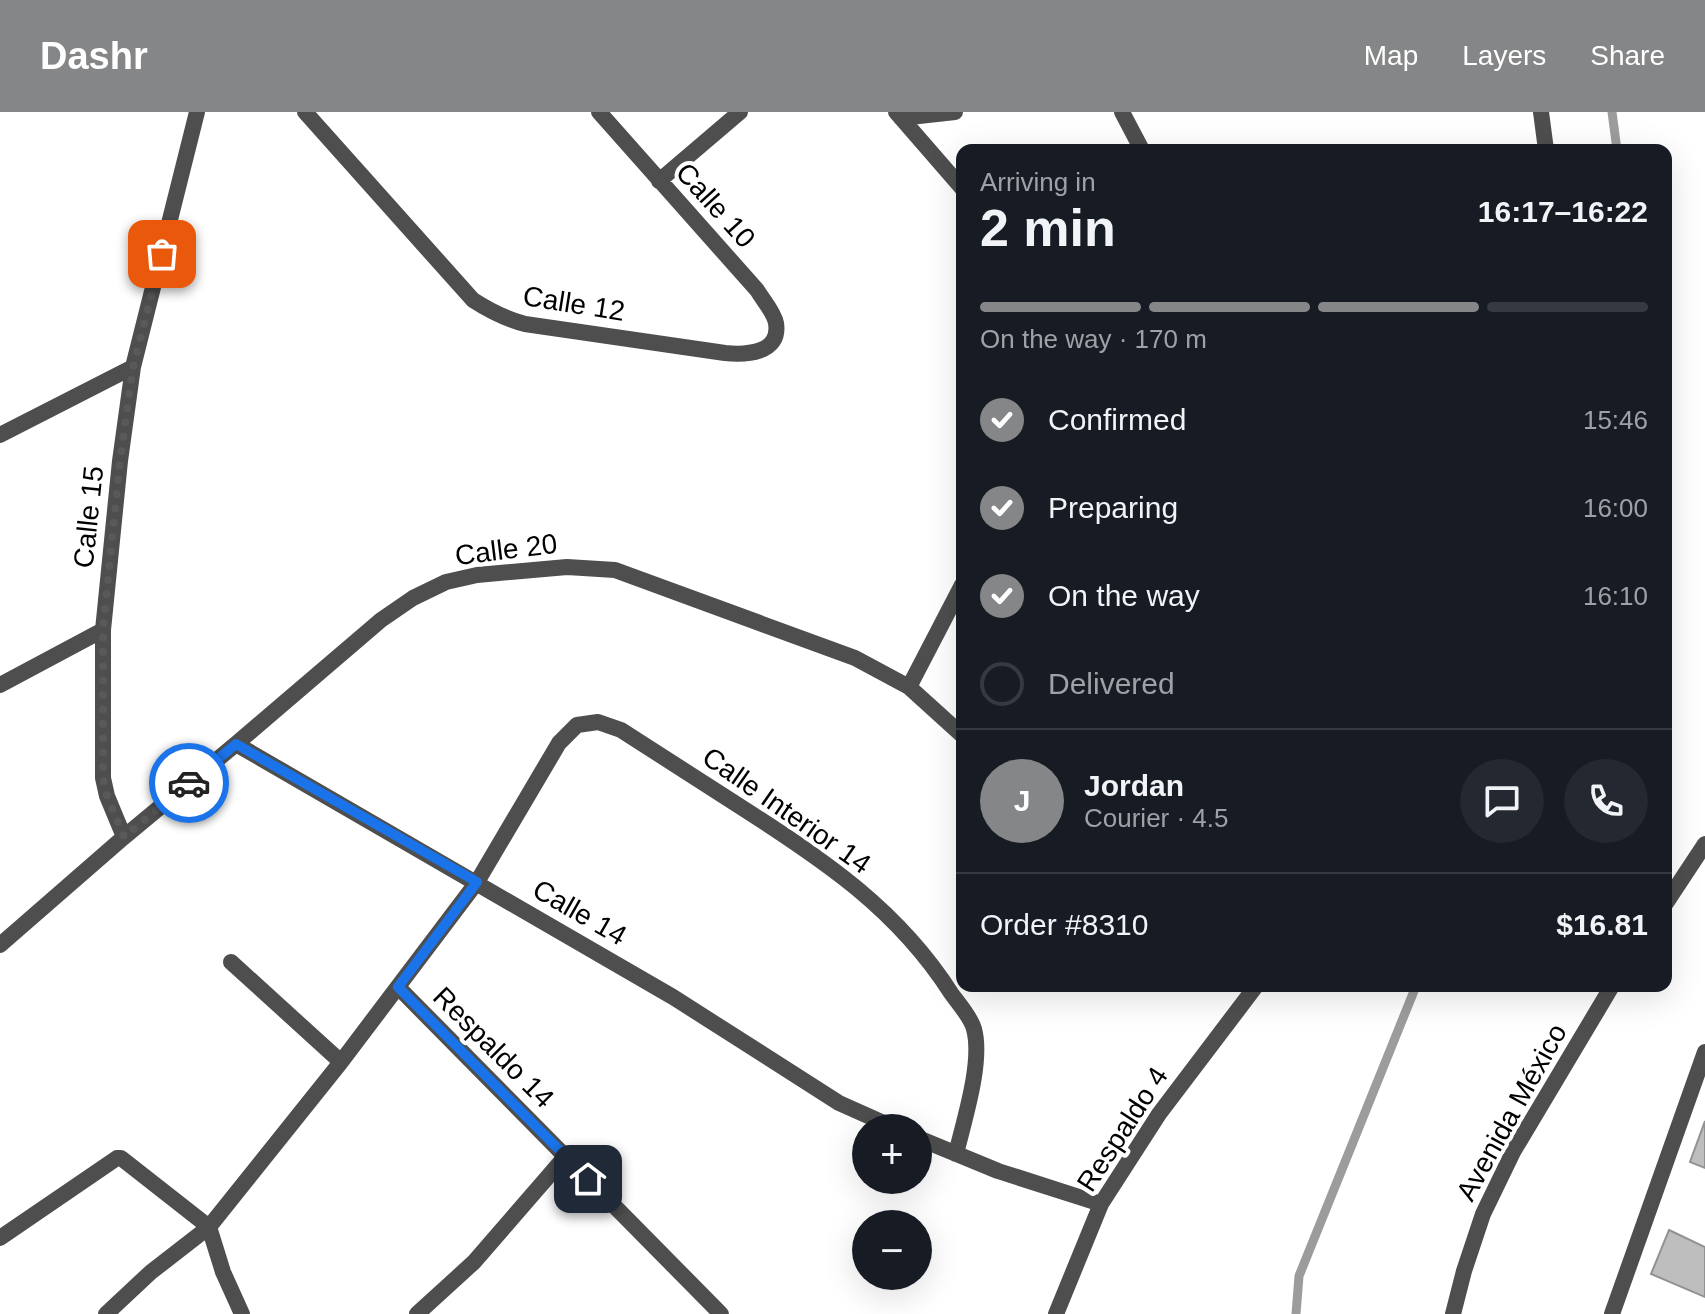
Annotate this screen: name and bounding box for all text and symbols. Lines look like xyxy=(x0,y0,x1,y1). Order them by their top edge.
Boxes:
text: Dashr xyxy=(40,35,148,77)
text: Map xyxy=(1364,40,1418,71)
text: Layers xyxy=(1462,40,1546,71)
text: Share xyxy=(1590,40,1665,71)
street label: Calle 10 xyxy=(670,157,762,254)
text: Arriving in xyxy=(980,167,1096,197)
text: 16:17–16:22 xyxy=(1478,195,1648,228)
text: 2 min xyxy=(980,199,1116,257)
pin xyxy=(128,220,196,288)
icon: bag xyxy=(140,232,184,276)
street label: Calle 12 xyxy=(521,280,627,327)
text: On the way · 170 m xyxy=(980,324,1207,354)
icon: check xyxy=(980,398,1024,442)
text: Confirmed xyxy=(1048,403,1186,436)
text: 15:46 xyxy=(1583,405,1648,435)
street label: Calle 15 xyxy=(68,464,109,570)
icon: check xyxy=(980,486,1024,530)
text: Preparing xyxy=(1048,491,1178,524)
text: 16:00 xyxy=(1583,493,1648,523)
street label: Calle 20 xyxy=(453,528,559,571)
icon: check xyxy=(980,574,1024,618)
text: On the way xyxy=(1048,579,1200,612)
text: 16:10 xyxy=(1583,581,1648,611)
text: Delivered xyxy=(1048,667,1175,700)
street label: Calle Interior 14 xyxy=(697,741,877,880)
courier xyxy=(149,743,229,823)
button: chat xyxy=(1460,759,1544,843)
button: phone xyxy=(1564,759,1648,843)
icon: car xyxy=(167,761,211,805)
text: Jordan xyxy=(1084,769,1184,802)
text: J xyxy=(1014,784,1030,817)
text: Courier · 4.5 xyxy=(1084,803,1229,833)
street label: Calle 14 xyxy=(528,873,632,952)
text: Order #8310 xyxy=(980,908,1148,941)
text: $16.81 xyxy=(1556,908,1648,941)
street label: Respaldo 14 xyxy=(427,981,560,1114)
street label: Avenida México xyxy=(1450,1019,1573,1206)
street label: Respaldo 4 xyxy=(1071,1061,1174,1197)
map controls xyxy=(852,1114,932,1290)
button: + xyxy=(852,1114,932,1194)
pin xyxy=(554,1145,622,1213)
icon: home xyxy=(566,1157,610,1201)
button: − xyxy=(852,1210,932,1290)

